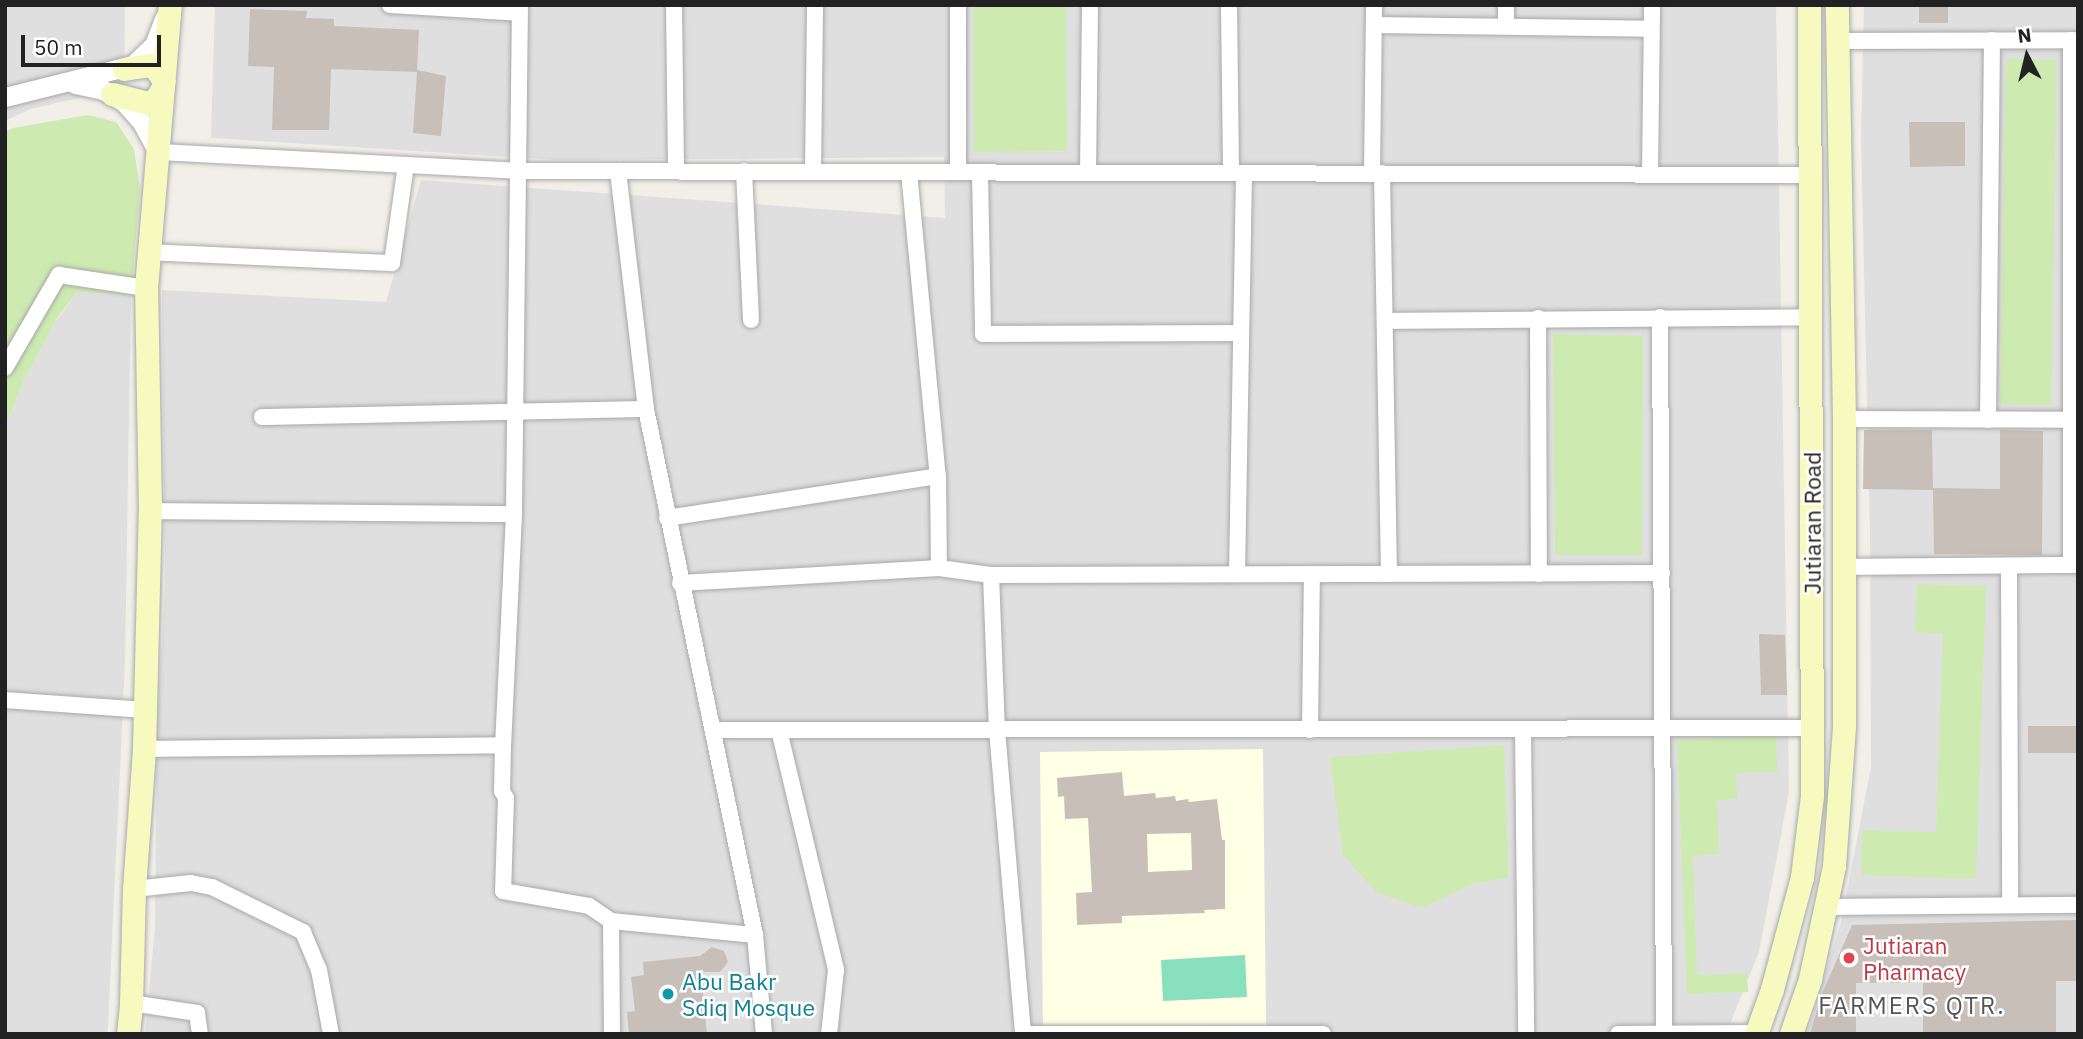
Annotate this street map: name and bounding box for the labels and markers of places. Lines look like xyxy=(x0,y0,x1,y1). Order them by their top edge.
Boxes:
place label: Jutiaran Pharmacy xyxy=(1863,931,1966,985)
marker: Jutiaran Pharmacy xyxy=(1841,950,1857,966)
place label: Abu Bakr Sdiq Mosque xyxy=(682,967,815,1021)
marker: Abu Bakr Sdiq Mosque xyxy=(660,986,676,1002)

